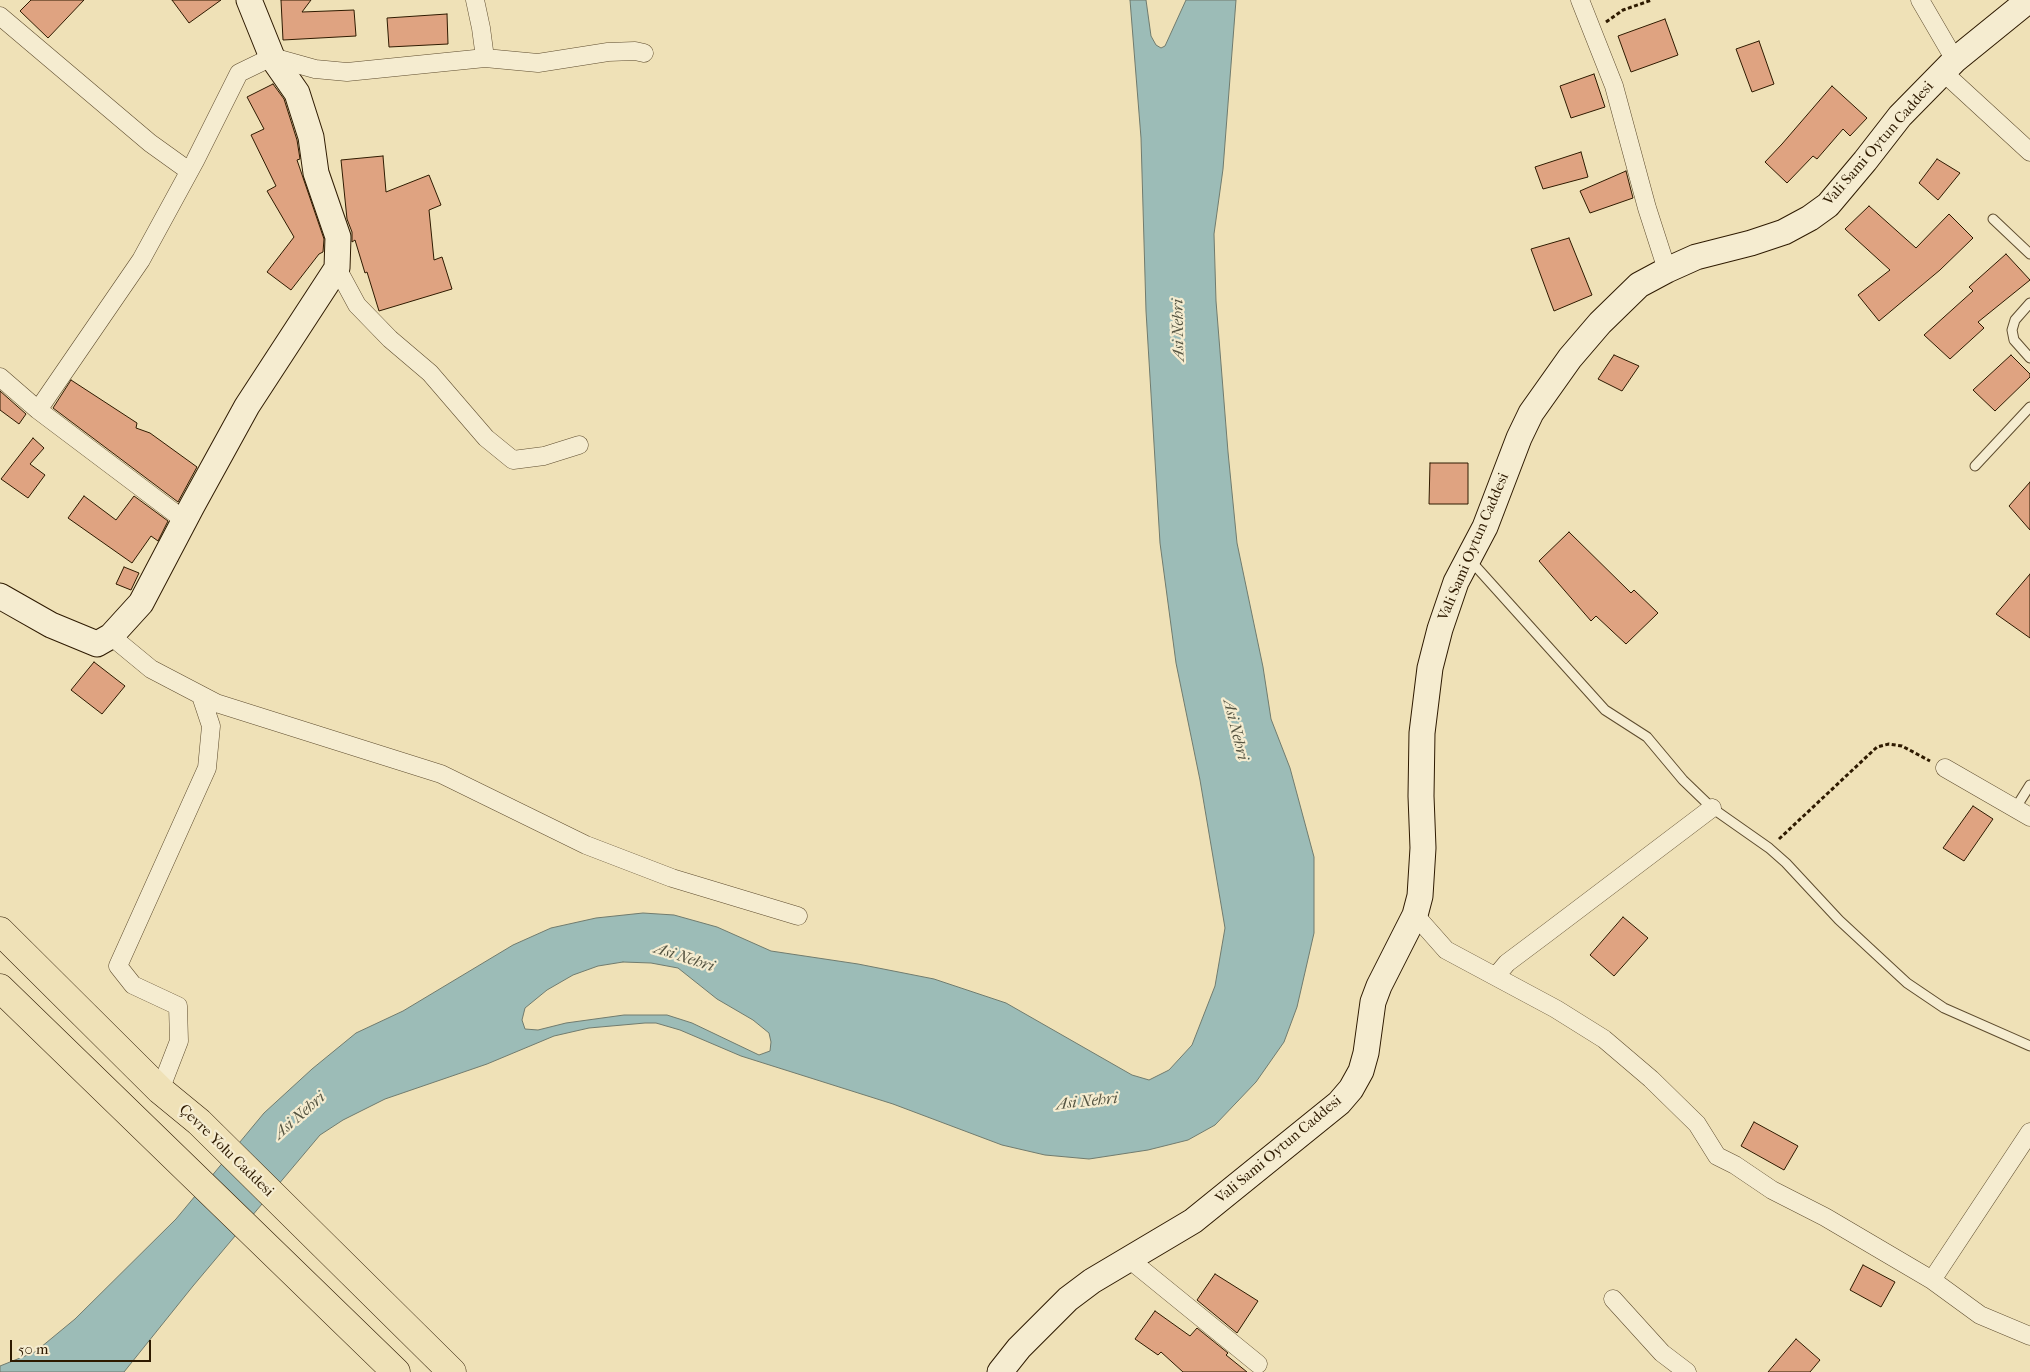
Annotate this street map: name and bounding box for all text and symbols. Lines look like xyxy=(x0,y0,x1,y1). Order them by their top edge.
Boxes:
street label: Vali Sami Oytun Caddesi xyxy=(1820,78,1938,210)
water label: Asi Nehri xyxy=(1169,299,1189,361)
street label: Vali Sami Oytun Caddesi xyxy=(1435,470,1513,624)
water label: Asi Nehri xyxy=(1218,698,1252,762)
water label: Asi Nehri xyxy=(652,939,716,977)
water label: Asi Nehri xyxy=(270,1088,330,1144)
water label: Asi Nehri xyxy=(1055,1089,1119,1115)
street label: Vali Sami Oytun Caddesi xyxy=(1212,1092,1346,1208)
street label: Çevre Yolu Caddesi xyxy=(175,1101,277,1201)
scale bar xyxy=(12,1330,154,1362)
text: 50 m xyxy=(18,1340,48,1358)

